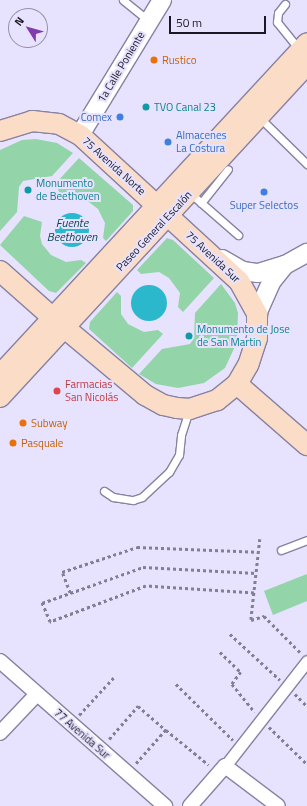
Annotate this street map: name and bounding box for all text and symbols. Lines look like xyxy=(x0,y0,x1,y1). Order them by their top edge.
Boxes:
north arrow xyxy=(8,8,48,48)
scale bar xyxy=(171,8,268,34)
text: 50 m xyxy=(176,13,202,32)
text: N xyxy=(11,14,28,29)
street label: 1a Calle Poniente xyxy=(95,29,147,105)
place label: Rustico xyxy=(162,53,197,67)
marker: Rustico xyxy=(149,55,159,65)
place label: TVO Canal 23 xyxy=(154,100,216,114)
marker: TVO Canal 23 xyxy=(141,102,151,112)
place label: Comex xyxy=(81,110,112,124)
marker: Comex xyxy=(115,112,125,122)
place label: Almacenes La Costura xyxy=(176,129,227,155)
street label: 75 Avenida Norte xyxy=(80,134,148,198)
marker: Almacenes La Costura xyxy=(163,137,173,147)
place label: Monumento de Beethoven xyxy=(36,177,100,203)
marker: Monumento de Beethoven xyxy=(23,185,33,195)
marker: Super Selectos xyxy=(259,187,269,197)
street label: Paseo General Escalón xyxy=(113,188,195,274)
place label: Super Selectos xyxy=(230,198,298,212)
water label: Fuente Beethoven xyxy=(47,216,97,244)
street label: 75 Avenida Sur xyxy=(183,228,243,286)
place label: Monumento de Jose de San Martin xyxy=(197,323,290,349)
marker: Monumento de Jose de San Martin xyxy=(184,331,194,341)
place label: Farmacias San Nicolás xyxy=(65,378,118,404)
marker: Farmacias San Nicolás xyxy=(52,386,62,396)
place label: Subway xyxy=(31,416,68,430)
marker: Subway xyxy=(18,418,28,428)
place label: Pasquale xyxy=(21,436,63,450)
marker: Pasquale xyxy=(8,438,18,448)
street label: 77 Avenida Sur xyxy=(51,706,113,762)

